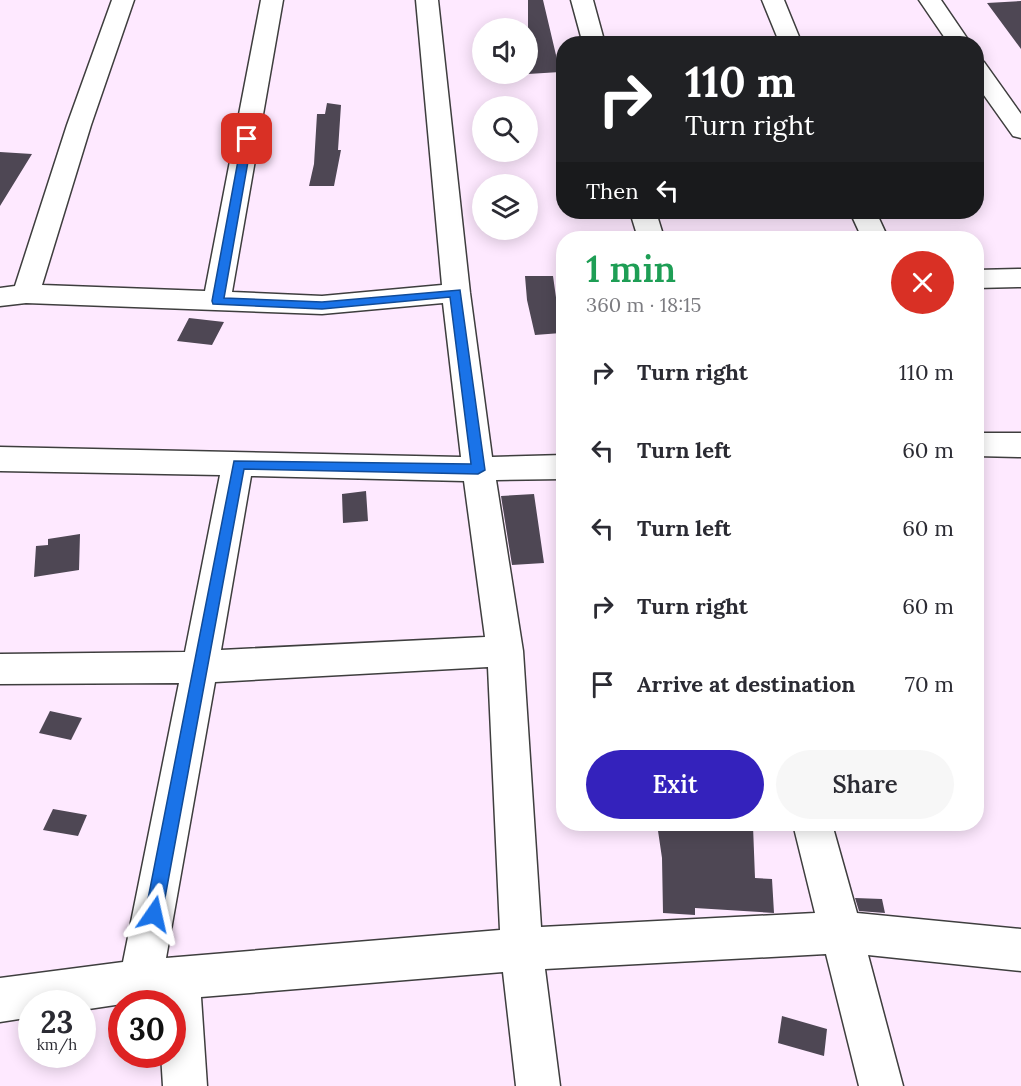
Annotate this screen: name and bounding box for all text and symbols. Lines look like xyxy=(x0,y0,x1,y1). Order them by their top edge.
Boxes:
map controls xyxy=(472,18,538,240)
button: sound xyxy=(472,18,538,84)
text: 110 m xyxy=(685,55,796,109)
icon: right xyxy=(586,60,664,138)
button: search xyxy=(472,96,538,162)
text: Turn right xyxy=(685,108,814,142)
pin xyxy=(221,113,272,164)
icon: arrive xyxy=(230,122,263,155)
button: layers xyxy=(472,174,538,240)
icon: left xyxy=(651,174,684,207)
text: Then xyxy=(586,177,639,205)
text: 1 min xyxy=(586,246,676,292)
button: close xyxy=(891,251,954,314)
text: 360 m · 18:15 xyxy=(586,292,701,317)
icon: right xyxy=(586,356,619,389)
text: Turn right xyxy=(637,358,748,386)
text: 110 m xyxy=(899,358,954,386)
icon: left xyxy=(586,434,619,467)
text: Turn left xyxy=(637,436,731,464)
text: 60 m xyxy=(902,436,954,464)
icon: left xyxy=(586,512,619,545)
text: Turn left xyxy=(637,514,731,542)
text: 60 m xyxy=(902,514,954,542)
icon: right xyxy=(586,590,619,623)
text: Turn right xyxy=(637,592,748,620)
text: 60 m xyxy=(902,592,954,620)
icon: arrive xyxy=(586,668,619,701)
text: Arrive at destination xyxy=(637,670,855,698)
text: 70 m xyxy=(905,670,954,698)
button: Exit xyxy=(586,750,764,819)
button: Share xyxy=(776,750,954,819)
position arrow xyxy=(122,882,186,946)
speed limit sign: 30 xyxy=(108,990,186,1068)
text: 23 xyxy=(41,1003,73,1041)
text: km/h xyxy=(37,1035,77,1054)

